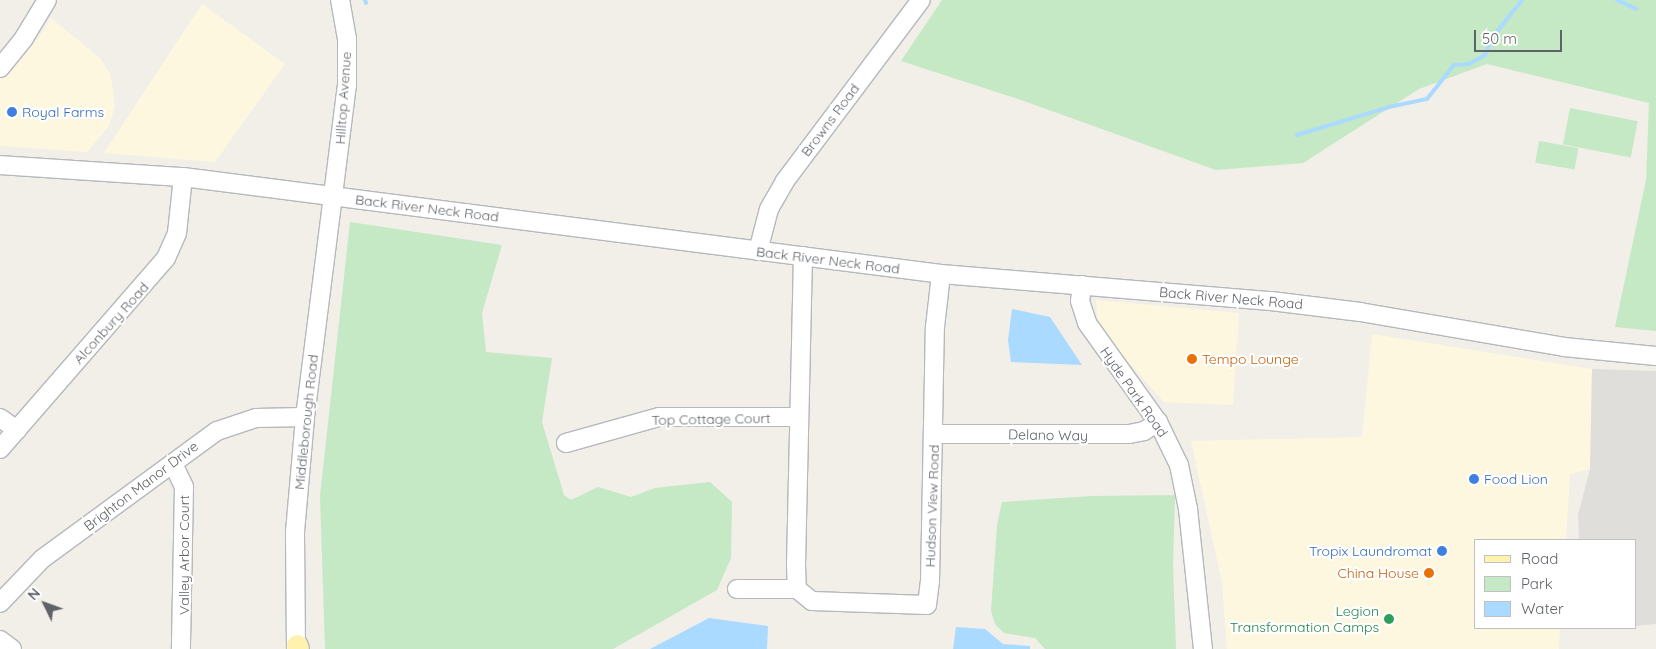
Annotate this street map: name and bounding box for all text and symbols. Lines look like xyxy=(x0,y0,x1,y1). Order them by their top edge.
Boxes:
scale bar xyxy=(1476,20,1564,52)
text: 50 m xyxy=(1482,29,1517,48)
street label: Hilltop Avenue xyxy=(331,51,355,145)
street label: Browns Road xyxy=(797,80,863,160)
place label: Royal Farms xyxy=(22,104,104,120)
marker: Royal Farms xyxy=(6,106,18,118)
street label: Back River Neck Road xyxy=(354,191,500,225)
street label: Back River Neck Road xyxy=(755,243,901,277)
street label: Alconbury Road xyxy=(70,279,152,367)
street label: Back River Neck Road xyxy=(1158,283,1304,313)
street label: Hyde Park Road xyxy=(1097,344,1171,440)
place label: Tempo Lounge xyxy=(1202,351,1299,367)
street label: Middleborough Road xyxy=(291,353,321,491)
marker: Tempo Lounge xyxy=(1186,353,1198,365)
street label: Top Cottage Court xyxy=(651,410,771,428)
street label: Delano Way xyxy=(1008,426,1088,444)
street label: Brighton Manor Drive xyxy=(81,438,201,534)
street label: Hudson View Road xyxy=(921,444,943,568)
place label: Food Lion xyxy=(1484,471,1548,487)
marker: Food Lion xyxy=(1468,473,1480,485)
street label: Valley Arbor Court xyxy=(176,495,192,615)
legend xyxy=(1474,539,1636,629)
place label: Tropix Laundromat xyxy=(1309,543,1432,559)
marker: Tropix Laundromat xyxy=(1436,545,1448,557)
text: Road xyxy=(1521,549,1558,568)
place label: China House xyxy=(1338,565,1419,581)
marker: China House xyxy=(1423,567,1435,579)
text: Park xyxy=(1521,574,1553,593)
north arrow xyxy=(20,579,70,629)
text: N xyxy=(24,584,44,604)
text: Water xyxy=(1521,599,1564,618)
place label: Legion Transformation Camps xyxy=(1230,603,1379,636)
marker: Legion Transformation Camps xyxy=(1383,613,1395,625)

